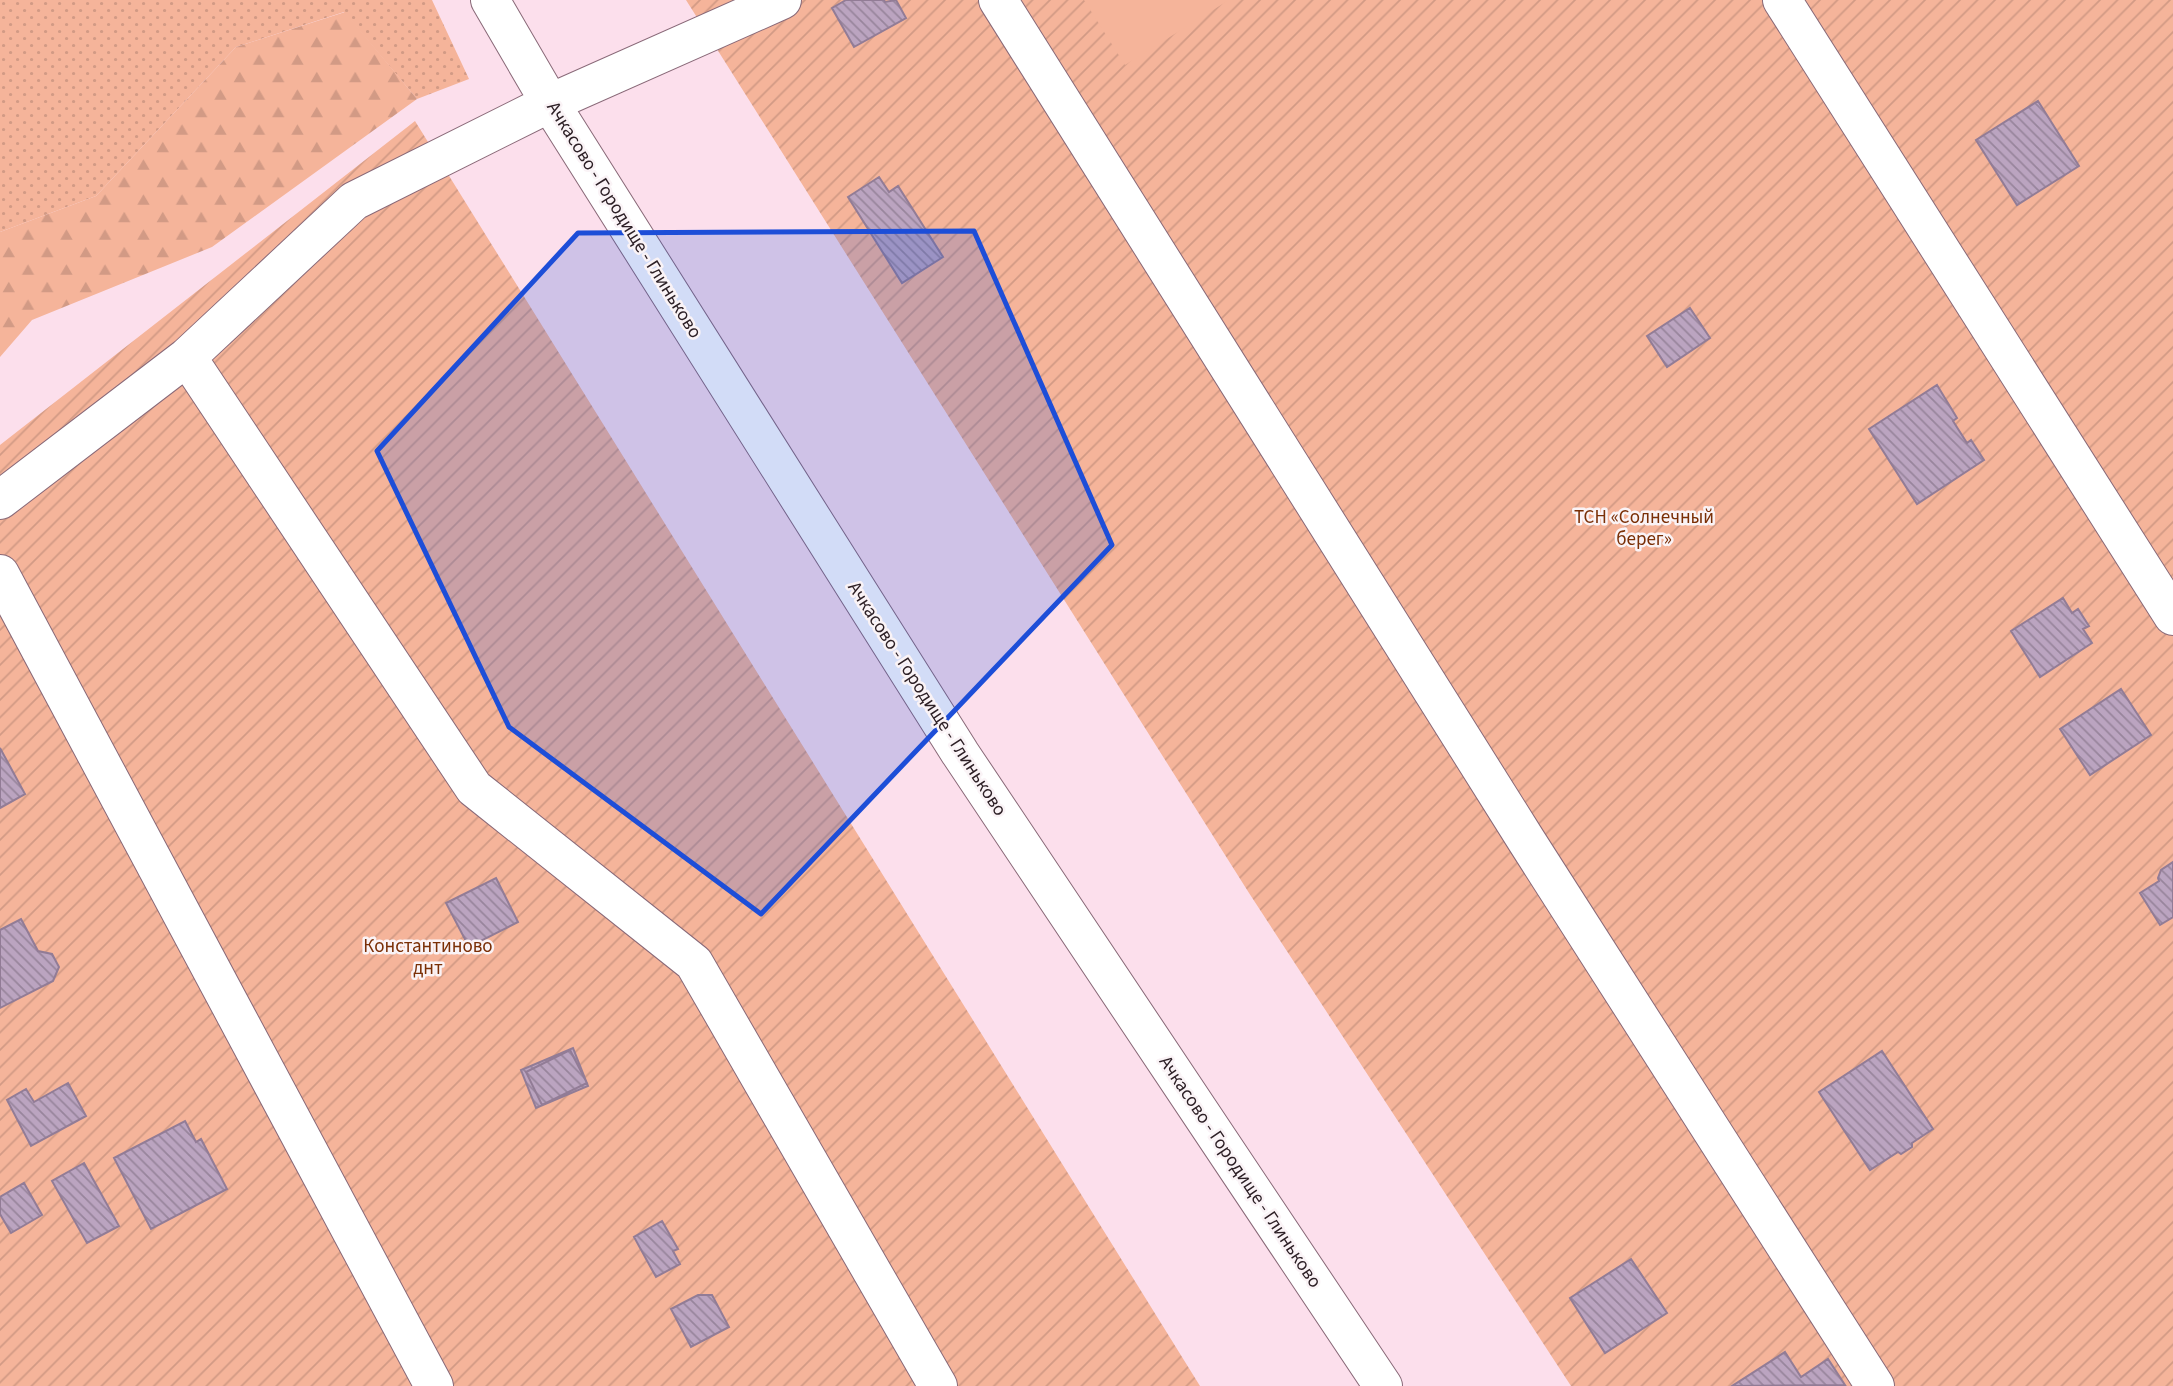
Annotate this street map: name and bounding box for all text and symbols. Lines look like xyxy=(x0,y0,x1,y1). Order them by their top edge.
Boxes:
street label: Ачкасово - Городище - Глиньково xyxy=(540,96,708,344)
park label: ТСН «Солнечный берег» xyxy=(1574,504,1714,553)
street label: Ачкасово - Городище - Глиньково xyxy=(841,576,1013,822)
park label: Константиново днт xyxy=(363,933,493,982)
street label: Ачкасово - Городище - Глиньково xyxy=(1152,1051,1328,1293)

